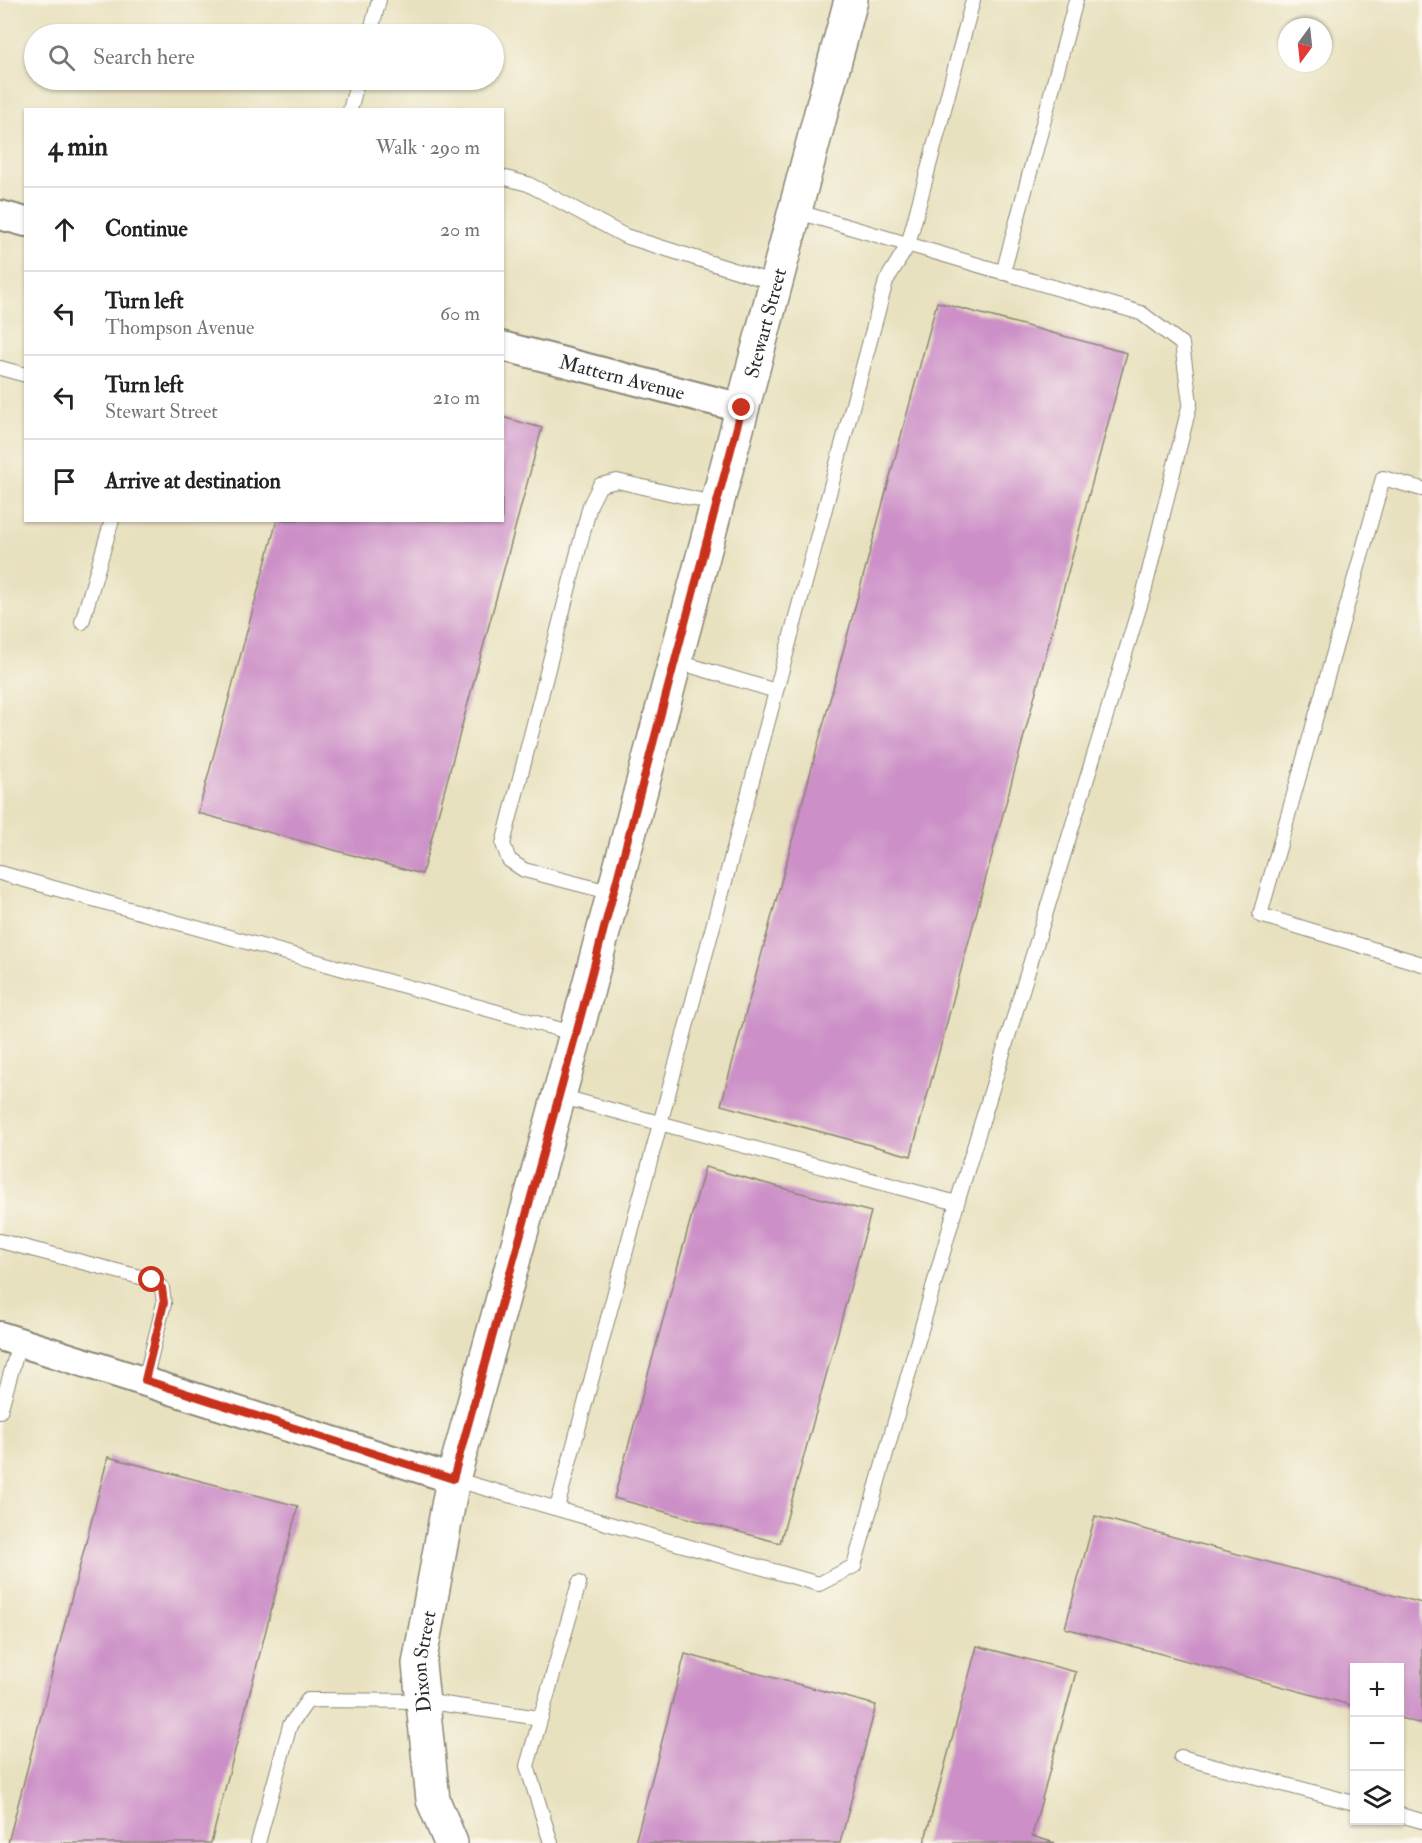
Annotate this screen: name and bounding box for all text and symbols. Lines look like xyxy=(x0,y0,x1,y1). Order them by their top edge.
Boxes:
north arrow xyxy=(1278,18,1332,72)
search box xyxy=(24,24,504,90)
icon: search xyxy=(45,41,78,74)
text: Search here xyxy=(93,43,195,71)
text: 4 min xyxy=(48,131,108,163)
text: Walk · 290 m xyxy=(376,135,480,160)
icon: ahead xyxy=(48,213,81,246)
text: Continue xyxy=(105,215,188,243)
text: 20 m xyxy=(440,217,480,242)
street label: Stewart Street xyxy=(739,265,792,381)
text: Turn left xyxy=(105,287,184,315)
icon: left xyxy=(48,297,81,330)
text: 60 m xyxy=(440,301,480,326)
text: Thompson Avenue xyxy=(105,315,254,340)
street label: Mattern Avenue xyxy=(556,349,687,406)
text: Turn left xyxy=(105,371,184,399)
icon: left xyxy=(48,381,81,414)
text: 210 m xyxy=(433,385,480,410)
route end xyxy=(728,394,754,420)
text: Stewart Street xyxy=(105,399,218,424)
icon: arrive xyxy=(48,465,81,498)
text: Arrive at destination xyxy=(105,467,281,495)
route start xyxy=(138,1266,164,1292)
street label: Dixon Street xyxy=(407,1608,442,1714)
map controls xyxy=(1350,1663,1404,1825)
button: + xyxy=(1350,1663,1404,1717)
button: − xyxy=(1350,1717,1404,1771)
button: layers xyxy=(1350,1771,1404,1825)

